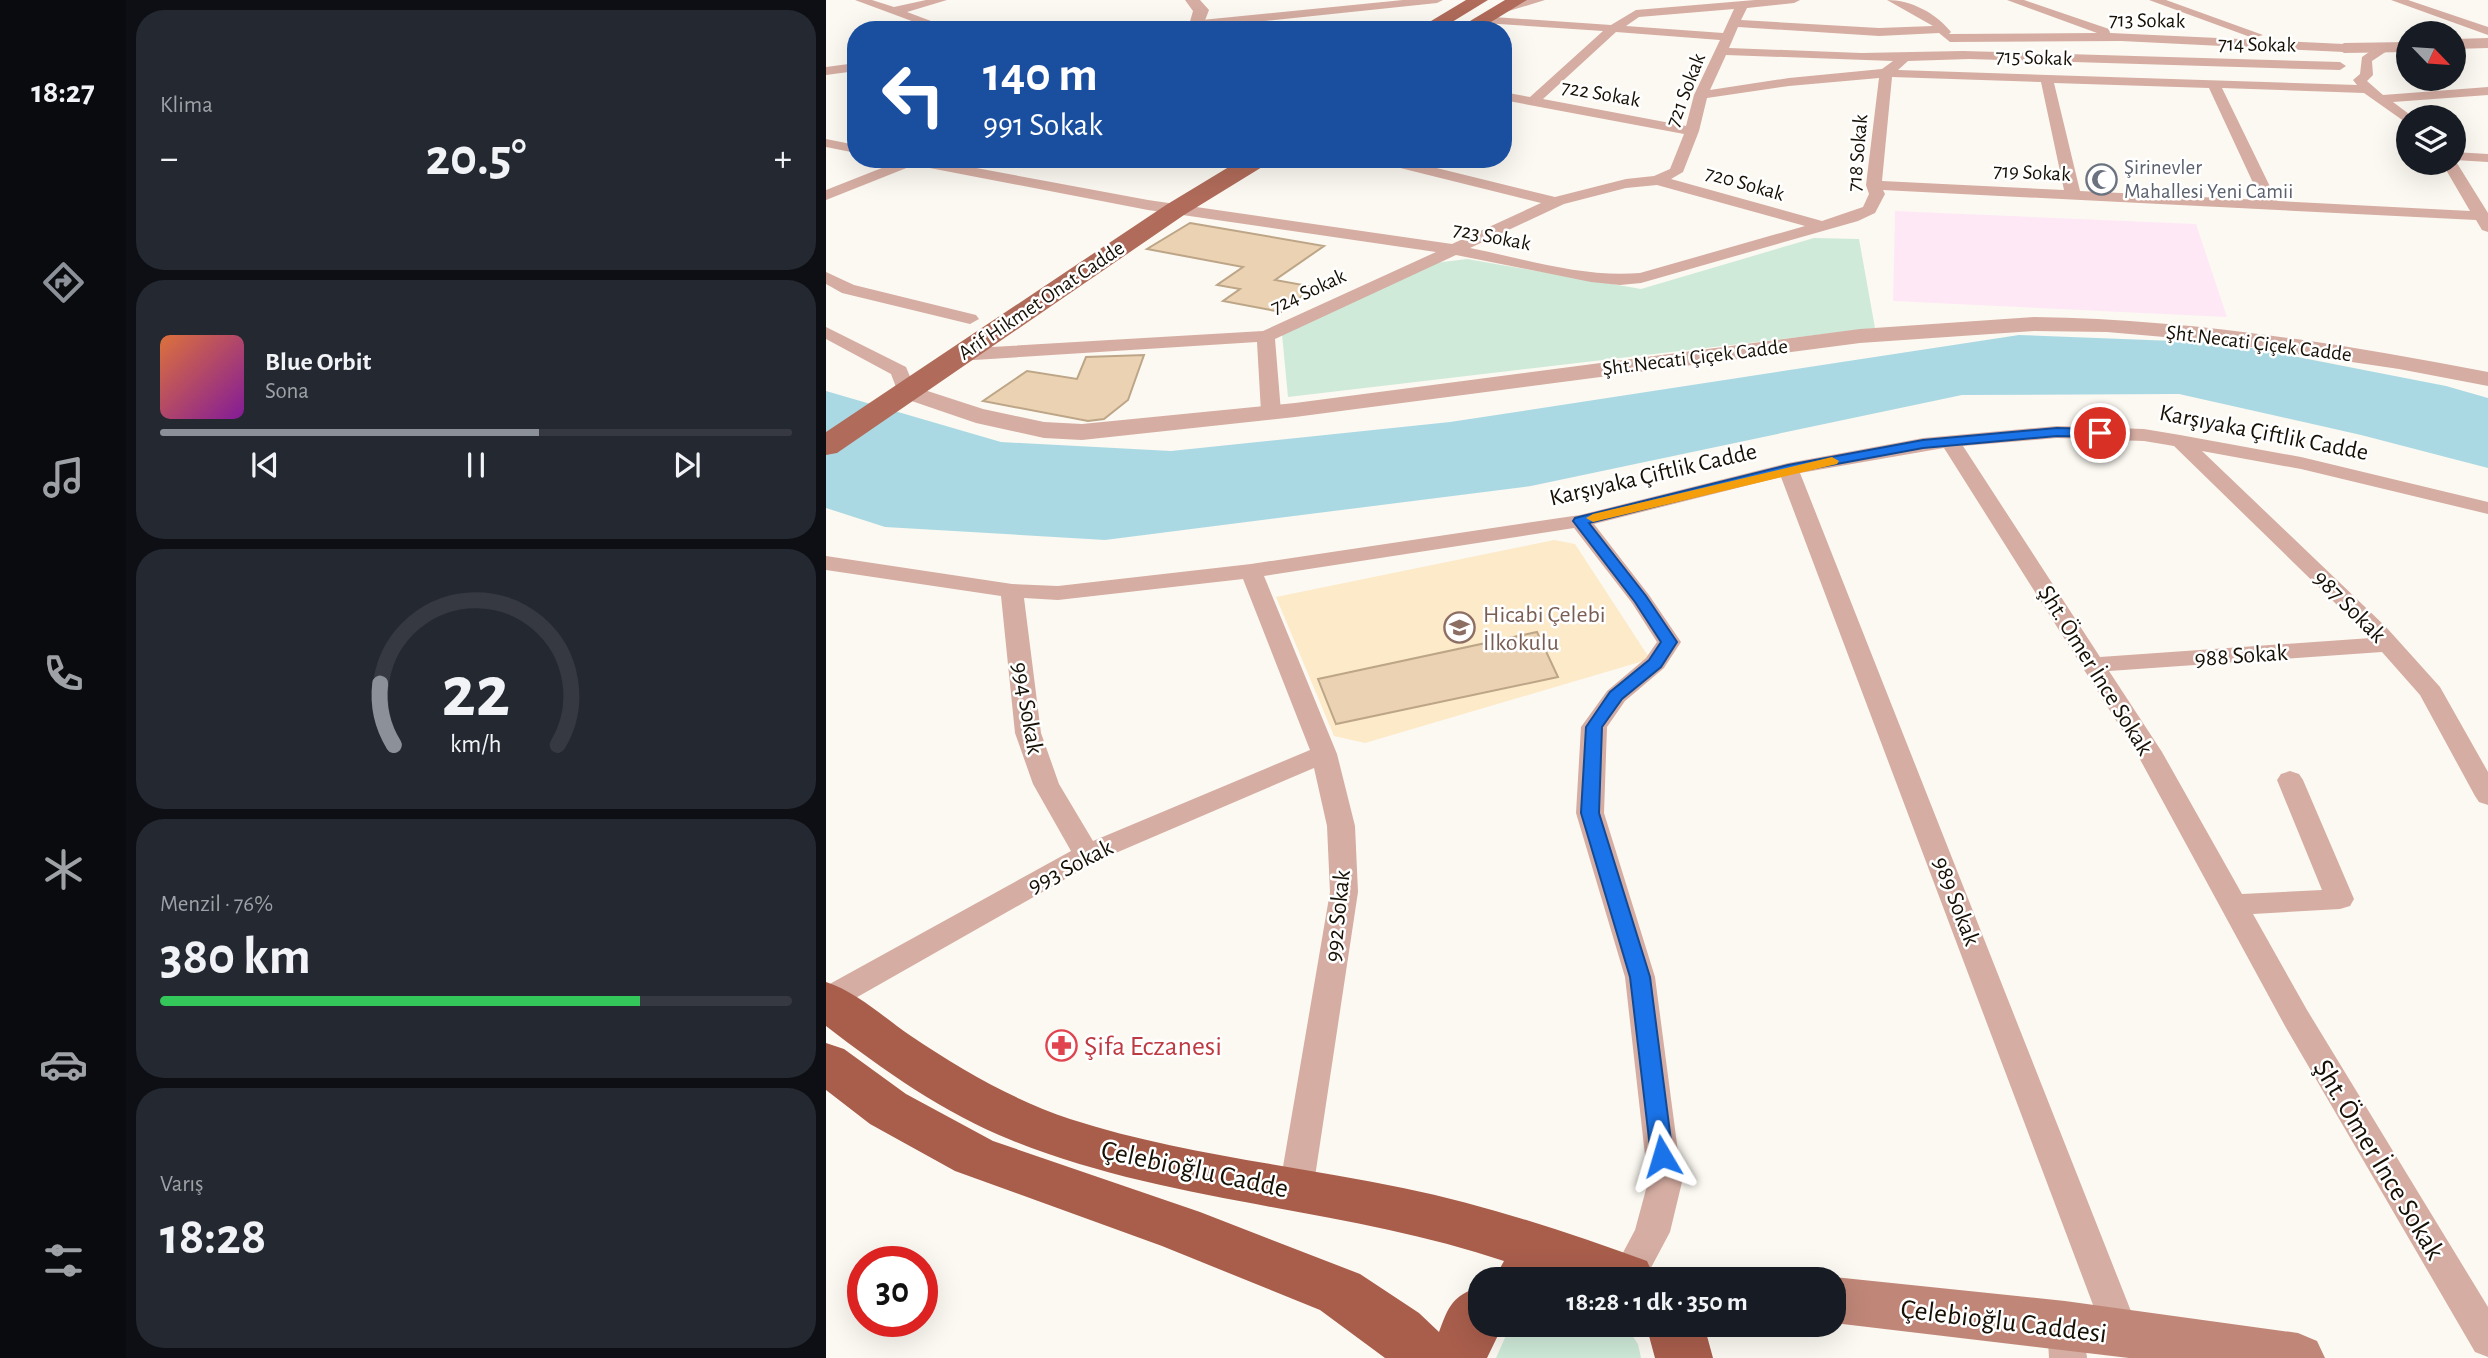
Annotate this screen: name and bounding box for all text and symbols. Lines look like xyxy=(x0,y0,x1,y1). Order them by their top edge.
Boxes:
street label: 713 Sokak xyxy=(2109,9,2186,32)
north arrow xyxy=(2396,21,2466,91)
map controls xyxy=(2396,21,2466,175)
street label: 714 Sokak xyxy=(2218,33,2296,56)
street label: 715 Sokak xyxy=(1995,46,2073,69)
icon: left xyxy=(868,49,959,140)
street label: 721 Sokak xyxy=(1662,50,1709,130)
text: 140 m xyxy=(983,51,1098,100)
text: 18:27 xyxy=(31,76,95,108)
street label: 722 Sokak xyxy=(1560,76,1642,111)
text: Klima xyxy=(160,94,213,117)
button: layers xyxy=(2396,105,2466,175)
text: 991 Sokak xyxy=(983,109,1103,141)
street label: 718 Sokak xyxy=(1844,113,1871,193)
text: 20.5° xyxy=(425,132,527,184)
text: − xyxy=(160,140,178,178)
text: + xyxy=(774,140,792,178)
place label: Şirinevler Mahallesi Yeni Camii xyxy=(2124,157,2293,202)
street label: 719 Sokak xyxy=(1993,160,2072,185)
street label: 720 Sokak xyxy=(1703,162,1787,205)
mosque icon: Şirinevler Mahallesi Yeni Camii xyxy=(2084,162,2118,196)
street label: 723 Sokak xyxy=(1451,219,1533,254)
street label: Arif Hikmet Onat Cadde xyxy=(954,237,1128,364)
icon: directions xyxy=(39,258,88,307)
street label: 724 Sokak xyxy=(1267,265,1349,318)
street label: Şht.Necati Çiçek Cadde xyxy=(2165,322,2353,365)
street label: Şht.Necati Çiçek Cadde xyxy=(1601,336,1789,379)
text: Blue Orbit xyxy=(265,349,371,375)
text: Sona xyxy=(265,380,309,403)
street label: Karşıyaka Çiftlik Cadde xyxy=(2157,401,2370,465)
pin xyxy=(2070,403,2130,463)
icon: arrive xyxy=(2081,414,2119,452)
street label: Karşıyaka Çiftlik Cadde xyxy=(1547,439,1759,511)
icon: previous xyxy=(246,446,284,484)
icon: pause xyxy=(457,446,495,484)
icon: next xyxy=(668,446,706,484)
icon: music xyxy=(39,453,88,502)
street label: 987 Sokak xyxy=(2308,566,2390,648)
street label: Şht. Ömer İnce Sokak xyxy=(2033,581,2158,760)
place label: Hicabi Çelebi İlkokulu xyxy=(1483,603,1606,655)
school or university icon: Hicabi Çelebi İlkokulu xyxy=(1443,611,1477,645)
street label: 988 Sokak xyxy=(2194,641,2288,671)
icon: phone xyxy=(39,649,88,698)
text: 22 xyxy=(442,657,510,730)
street label: 994 Sokak xyxy=(1007,660,1047,756)
text: km/h xyxy=(450,732,502,757)
street label: 993 Sokak xyxy=(1024,835,1117,898)
icon: climate xyxy=(39,845,88,894)
street label: 989 Sokak xyxy=(1928,854,1984,949)
street label: 992 Sokak xyxy=(1321,869,1355,963)
text: Menzil · 76% xyxy=(160,893,273,916)
text: 380 km xyxy=(160,931,311,983)
pharmacy icon: Şifa Eczanesi xyxy=(1044,1028,1078,1062)
place label: Şifa Eczanesi xyxy=(1084,1033,1222,1061)
icon: car xyxy=(39,1040,88,1089)
street label: Şht. Ömer İnce Sokak xyxy=(2308,1054,2451,1265)
position arrow xyxy=(1625,1119,1699,1193)
street label: Çelebioğlu Cadde xyxy=(1099,1136,1291,1203)
text: Varış xyxy=(160,1173,204,1196)
text: 18:28 xyxy=(160,1211,266,1263)
icon: filters xyxy=(39,1236,88,1285)
speed limit sign: 30 xyxy=(847,1246,938,1337)
text: 18:28 · 1 dk · 350 m xyxy=(1566,1289,1748,1315)
street label: Çelebioğlu Caddesi xyxy=(1899,1295,2109,1349)

